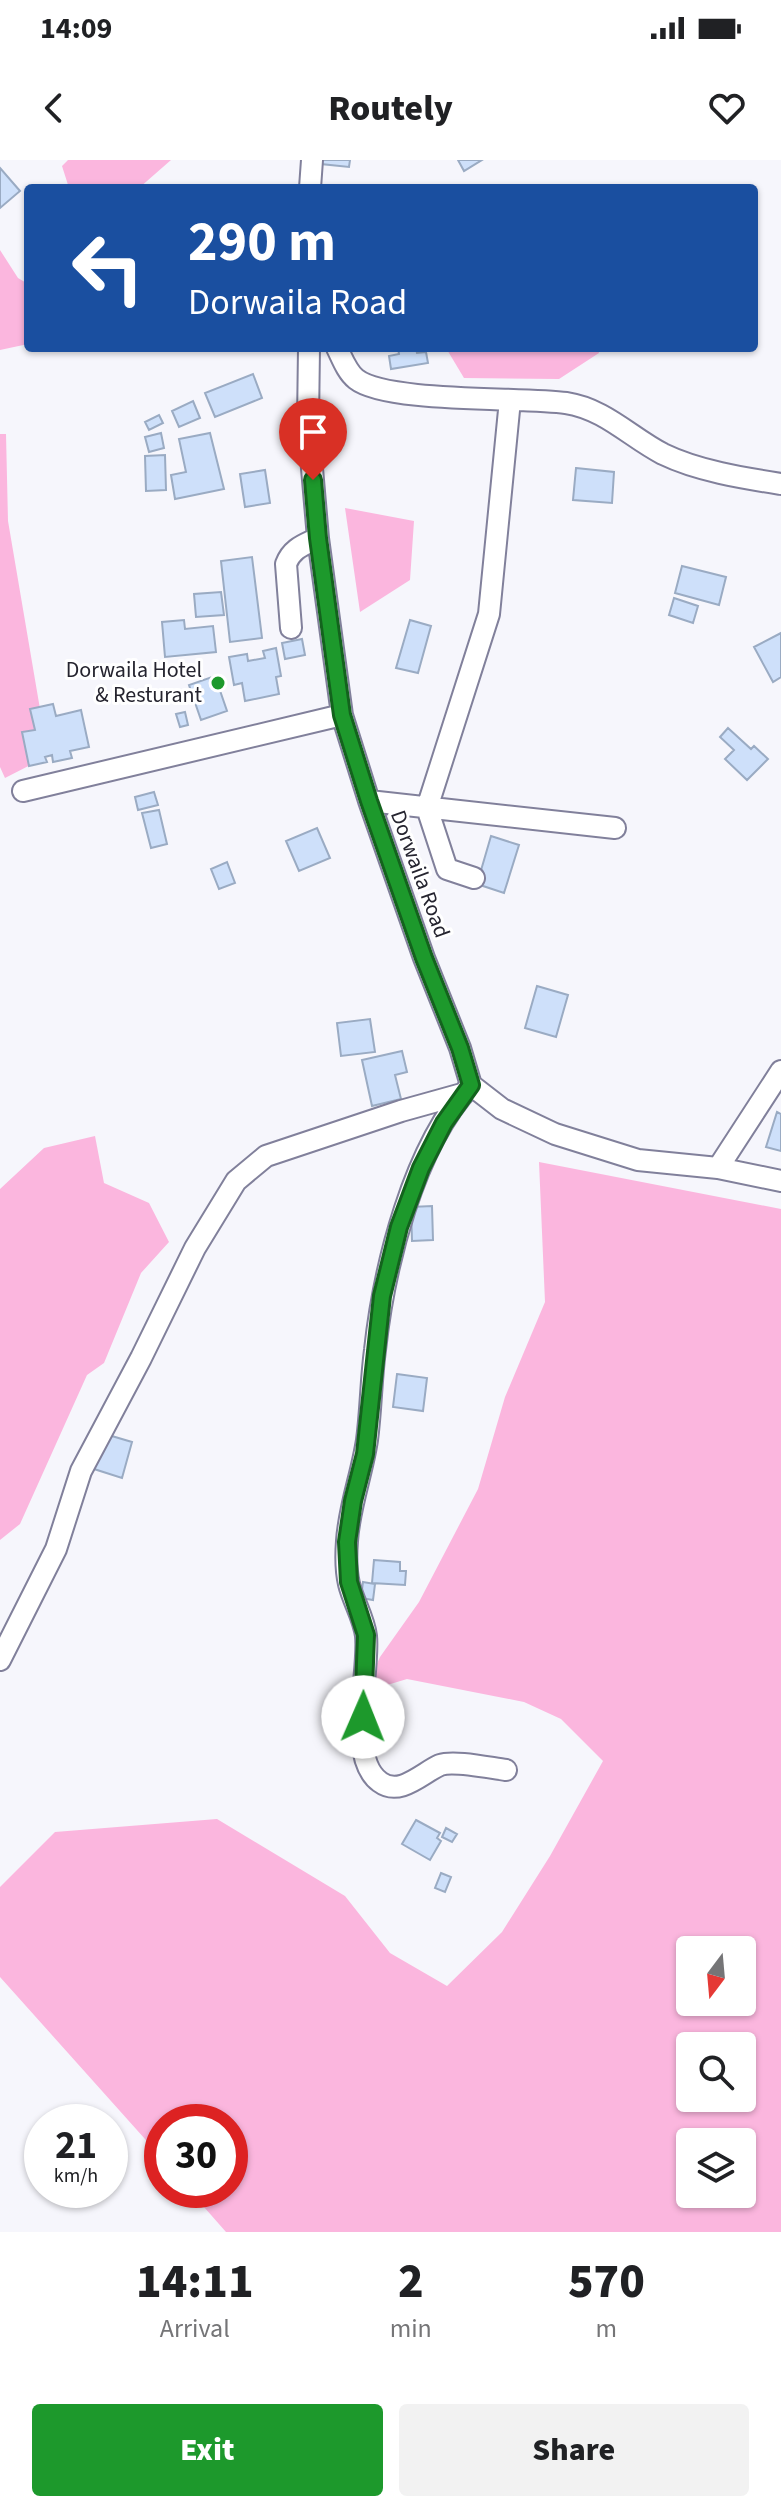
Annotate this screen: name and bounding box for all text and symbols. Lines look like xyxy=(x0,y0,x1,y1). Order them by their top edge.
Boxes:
text: 14:09 xyxy=(40,7,112,50)
text: Routely xyxy=(328,83,453,134)
icon: back xyxy=(32,86,76,130)
icon: heart xyxy=(705,86,749,130)
text: 290 m xyxy=(188,203,336,282)
icon: left xyxy=(56,216,160,320)
text: Dorwaila Road xyxy=(188,277,407,328)
pin xyxy=(279,398,347,480)
icon: arrive xyxy=(291,410,335,454)
place label: Dorwaila Hotel & Resturant xyxy=(66,654,203,711)
marker: Dorwaila Hotel & Resturant xyxy=(209,674,227,692)
street label: Dorwaila Road xyxy=(382,806,458,942)
position arrow xyxy=(321,1675,405,1759)
north arrow xyxy=(676,1936,756,2016)
map controls xyxy=(676,1936,756,2208)
button: search xyxy=(676,2032,756,2112)
speed limit sign: 30 xyxy=(144,2104,248,2208)
text: 21 xyxy=(55,2117,97,2174)
button: layers xyxy=(676,2128,756,2208)
text: km/h xyxy=(54,2162,98,2190)
text: 14:11 xyxy=(136,2248,254,2316)
text: 2 xyxy=(398,2248,424,2316)
text: 570 xyxy=(568,2248,645,2316)
text: Arrival xyxy=(160,2310,230,2347)
text: min xyxy=(390,2310,432,2347)
text: m xyxy=(596,2310,617,2347)
button: Exit xyxy=(32,2404,383,2496)
button: Share xyxy=(399,2404,749,2496)

